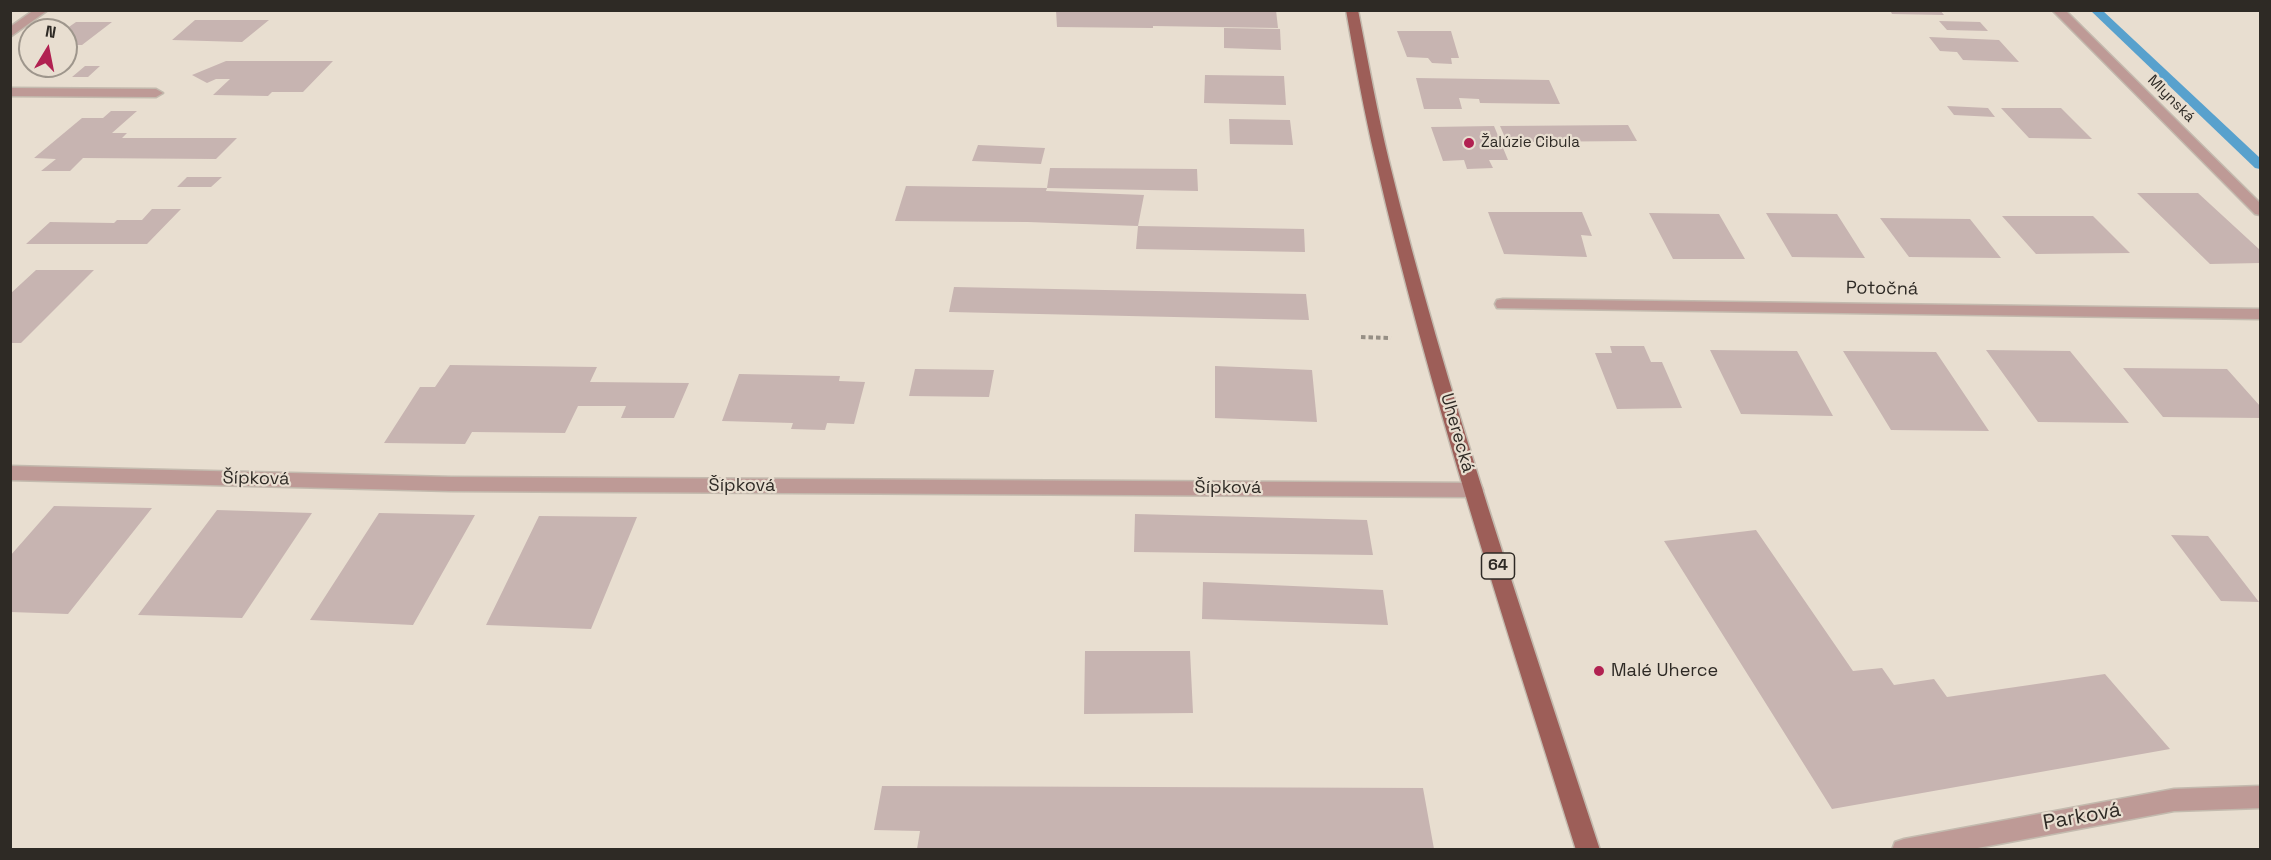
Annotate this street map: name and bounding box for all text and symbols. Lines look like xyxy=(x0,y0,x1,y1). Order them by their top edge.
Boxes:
north arrow xyxy=(18,18,78,78)
text: N xyxy=(44,20,58,43)
street label: Mlynská xyxy=(2144,72,2198,126)
place label: Žalúzie Cibula xyxy=(1481,134,1580,152)
marker: Žalúzie Cibula xyxy=(1462,136,1476,150)
street label: Potočná xyxy=(1846,278,1918,300)
street label: Uherecká xyxy=(1435,391,1479,475)
street label: Šípková xyxy=(222,468,290,490)
street label: Šípková xyxy=(709,475,775,497)
street label: Šípková xyxy=(1195,477,1261,499)
road number: 64 xyxy=(1482,553,1514,579)
place label: Malé Uherce xyxy=(1611,660,1718,682)
marker: Malé Uherce xyxy=(1592,664,1606,678)
street label: Parková xyxy=(2041,798,2123,836)

